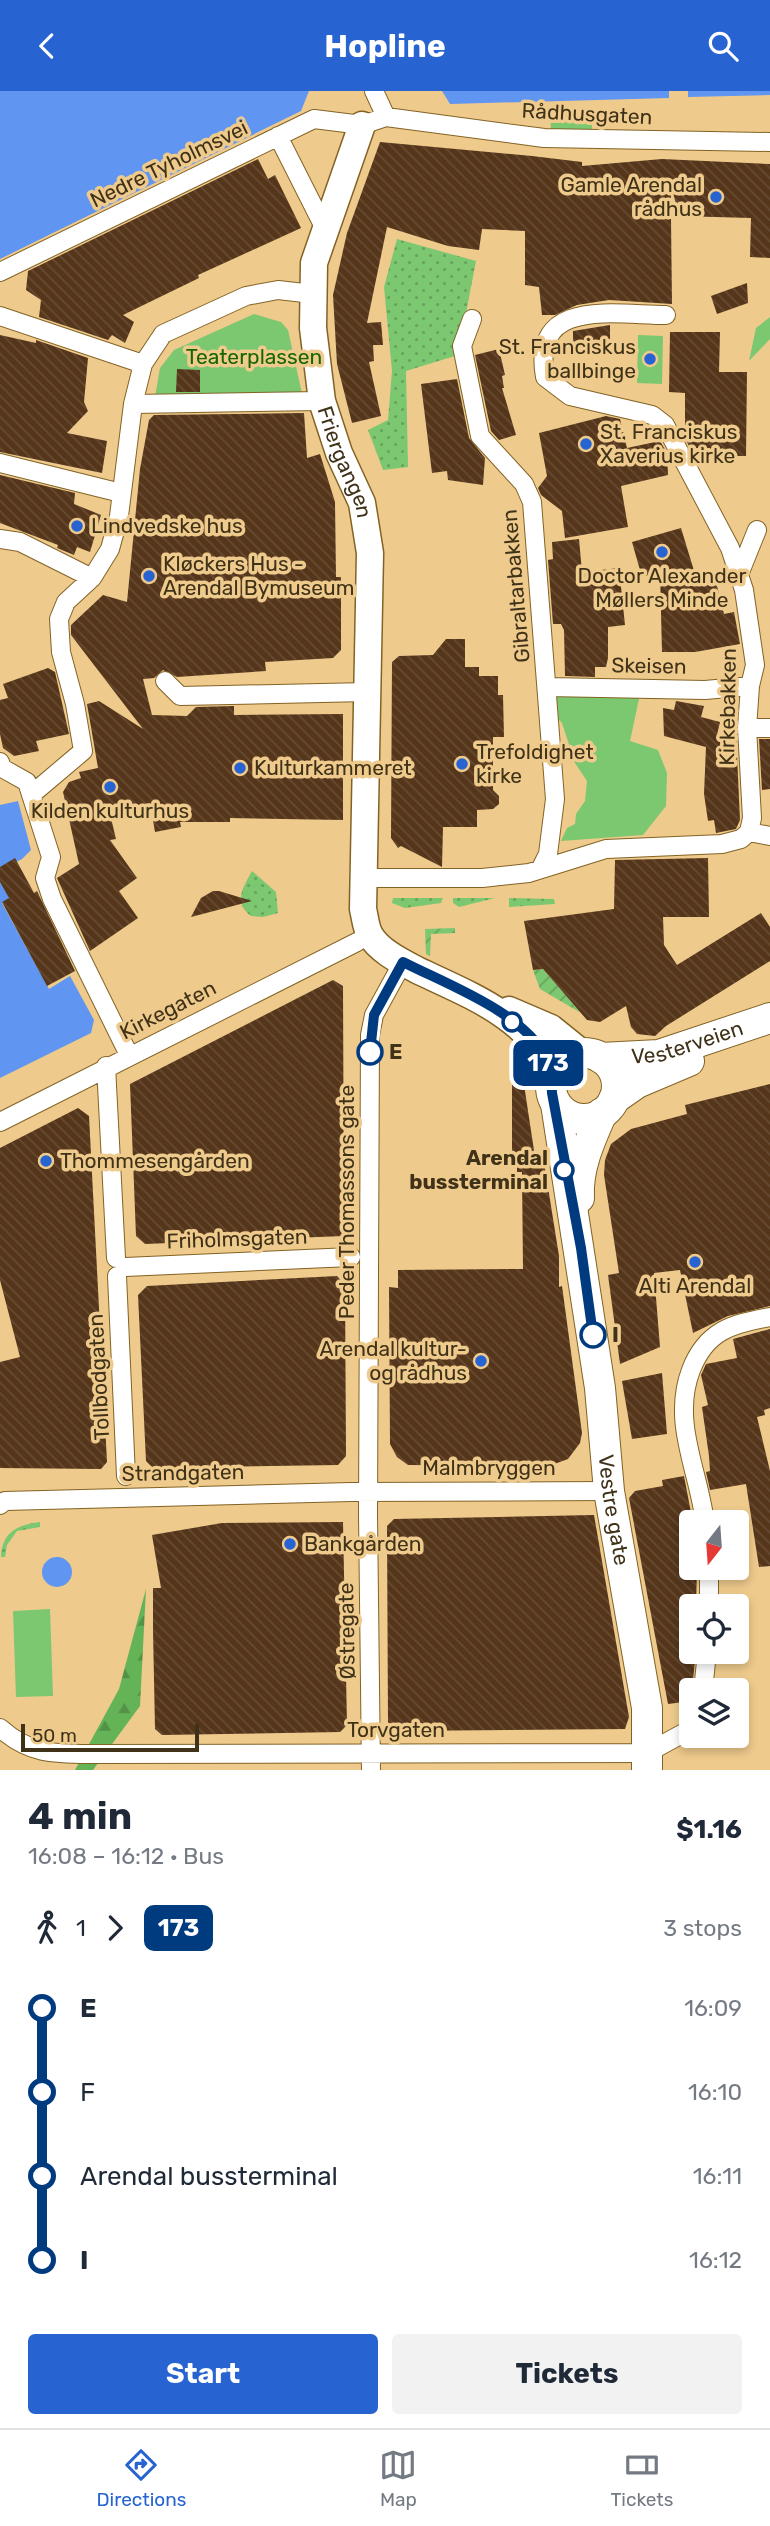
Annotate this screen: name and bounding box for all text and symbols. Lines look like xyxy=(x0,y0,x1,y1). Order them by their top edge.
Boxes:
icon: back xyxy=(28,27,66,65)
text: Hopline xyxy=(324,27,446,65)
icon: search xyxy=(704,27,742,65)
street label: Rådhusgaten xyxy=(521,98,653,129)
street label: Nedre Tyholmsvei xyxy=(86,115,252,213)
place label: Gamle Arendal rådhus xyxy=(560,172,702,221)
marker: Gamle Arendal rådhus xyxy=(708,189,724,205)
place label: St. Franciskus ballbinge xyxy=(499,334,636,383)
park label: Teaterplassen xyxy=(186,344,322,369)
marker: St. Franciskus ballbinge xyxy=(642,351,658,367)
street label: Friergangen xyxy=(312,403,377,520)
place label: St. Franciskus Xaverius kirke xyxy=(600,419,737,468)
marker: St. Franciskus Xaverius kirke xyxy=(578,436,594,452)
street label: Gibraltarbakken xyxy=(496,508,535,664)
place label: Lindvedske hus xyxy=(91,513,243,538)
marker: Lindvedske hus xyxy=(69,518,85,534)
marker: Doctor Alexander Møllers Minde xyxy=(654,544,670,560)
place label: Kløckers Hus - Arendal Bymuseum xyxy=(163,551,354,600)
place label: Doctor Alexander Møllers Minde xyxy=(578,563,746,612)
marker: Kløckers Hus - Arendal Bymuseum xyxy=(141,568,157,584)
street label: Kirkebakken xyxy=(714,648,741,766)
street label: Skeisen xyxy=(611,652,687,679)
place label: Trefoldighet kirke xyxy=(476,739,594,788)
place label: Kulturkammeret xyxy=(254,755,412,780)
marker: Trefoldighet kirke xyxy=(454,756,470,772)
marker: Kulturkammeret xyxy=(232,760,248,776)
marker: Kilden kulturhus xyxy=(102,779,118,795)
place label: Kilden kulturhus xyxy=(31,798,189,823)
street label: Kirkegaten xyxy=(116,975,220,1044)
unlabelled marker xyxy=(502,1012,522,1032)
street label: Vesterveien xyxy=(630,1015,746,1068)
marker: E xyxy=(357,1039,383,1065)
place label: E xyxy=(389,1039,402,1064)
line badge: 173 xyxy=(508,1040,588,1086)
text: 173 xyxy=(527,1049,569,1077)
street label: Peder Thomassons gate xyxy=(334,1085,359,1319)
place label: Arendal bussterminal xyxy=(409,1145,548,1194)
place label: Thommesengården xyxy=(60,1148,250,1173)
marker: Thommesengården xyxy=(38,1153,54,1169)
marker: Arendal bussterminal xyxy=(554,1160,574,1180)
street label: Friholmsgaten xyxy=(166,1224,308,1253)
marker: Alti Arendal xyxy=(687,1254,703,1270)
place label: Alti Arendal xyxy=(639,1273,751,1298)
street label: Tollbodgaten xyxy=(83,1313,114,1441)
marker: I xyxy=(580,1322,606,1348)
place label: I xyxy=(612,1322,619,1347)
place label: Arendal kultur- og rådhus xyxy=(320,1336,467,1385)
marker: Arendal kultur- og rådhus xyxy=(473,1353,489,1369)
street label: Vestre gate xyxy=(594,1453,635,1567)
street label: Malmbryggen xyxy=(422,1455,556,1480)
street label: Strandgaten xyxy=(121,1459,245,1486)
north arrow xyxy=(679,1510,749,1580)
map controls xyxy=(679,1510,749,1748)
place label: Bankgården xyxy=(304,1531,422,1556)
marker: Bankgården xyxy=(282,1536,298,1552)
street label: Østregate xyxy=(333,1582,360,1680)
button: locate xyxy=(679,1594,749,1664)
button: layers xyxy=(679,1678,749,1748)
street label: Torvgaten xyxy=(347,1717,445,1742)
scale bar xyxy=(21,1721,200,1753)
text: 50 m xyxy=(32,1724,77,1747)
text: 4 min xyxy=(28,1793,132,1839)
text: $1.16 xyxy=(676,1814,742,1845)
text: 16:08 – 16:12 · Bus xyxy=(28,1842,224,1870)
icon: walk xyxy=(28,1909,66,1947)
icon: forward xyxy=(96,1909,134,1947)
text: 1 xyxy=(76,1914,86,1942)
text: 173 xyxy=(158,1914,199,1942)
text: 3 stops xyxy=(663,1914,742,1942)
text: E xyxy=(80,1993,97,2024)
text: 16:09 xyxy=(684,1994,742,2022)
text: F xyxy=(80,2077,95,2108)
text: 16:10 xyxy=(688,2078,742,2106)
text: Arendal bussterminal xyxy=(80,2161,338,2192)
text: 16:11 xyxy=(693,2162,742,2190)
text: I xyxy=(80,2245,88,2276)
text: 16:12 xyxy=(689,2246,742,2274)
button: Start xyxy=(28,2334,378,2414)
button: Tickets xyxy=(392,2334,742,2414)
tab: Directions xyxy=(96,2446,186,2511)
tab: Map xyxy=(379,2446,417,2511)
tab: Tickets xyxy=(610,2446,674,2511)

